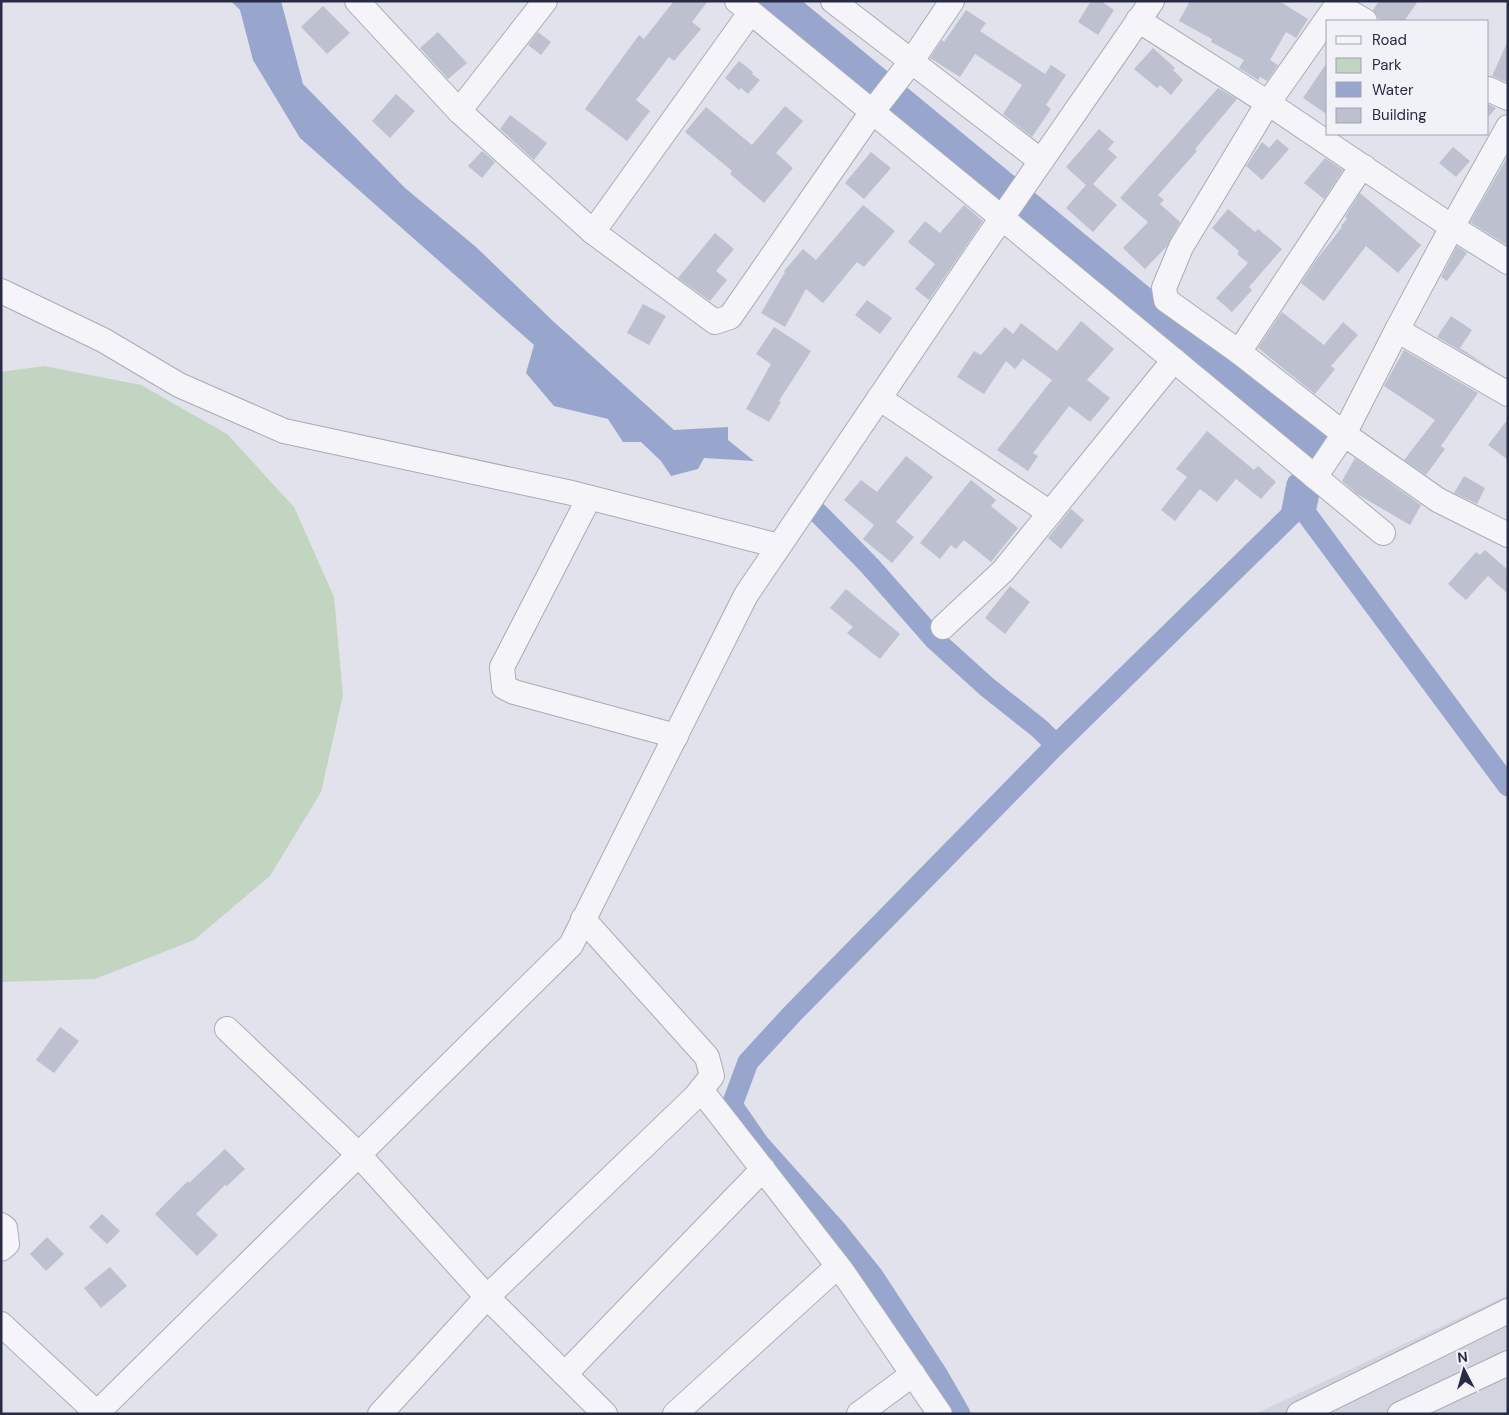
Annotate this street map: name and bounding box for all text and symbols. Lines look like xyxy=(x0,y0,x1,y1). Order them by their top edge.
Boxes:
legend xyxy=(1326,20,1489,135)
text: Road xyxy=(1372,30,1407,50)
text: Park xyxy=(1372,55,1402,75)
text: Water xyxy=(1372,80,1414,100)
text: Building xyxy=(1372,105,1427,125)
north arrow xyxy=(1439,1345,1489,1395)
text: N xyxy=(1457,1348,1469,1367)

